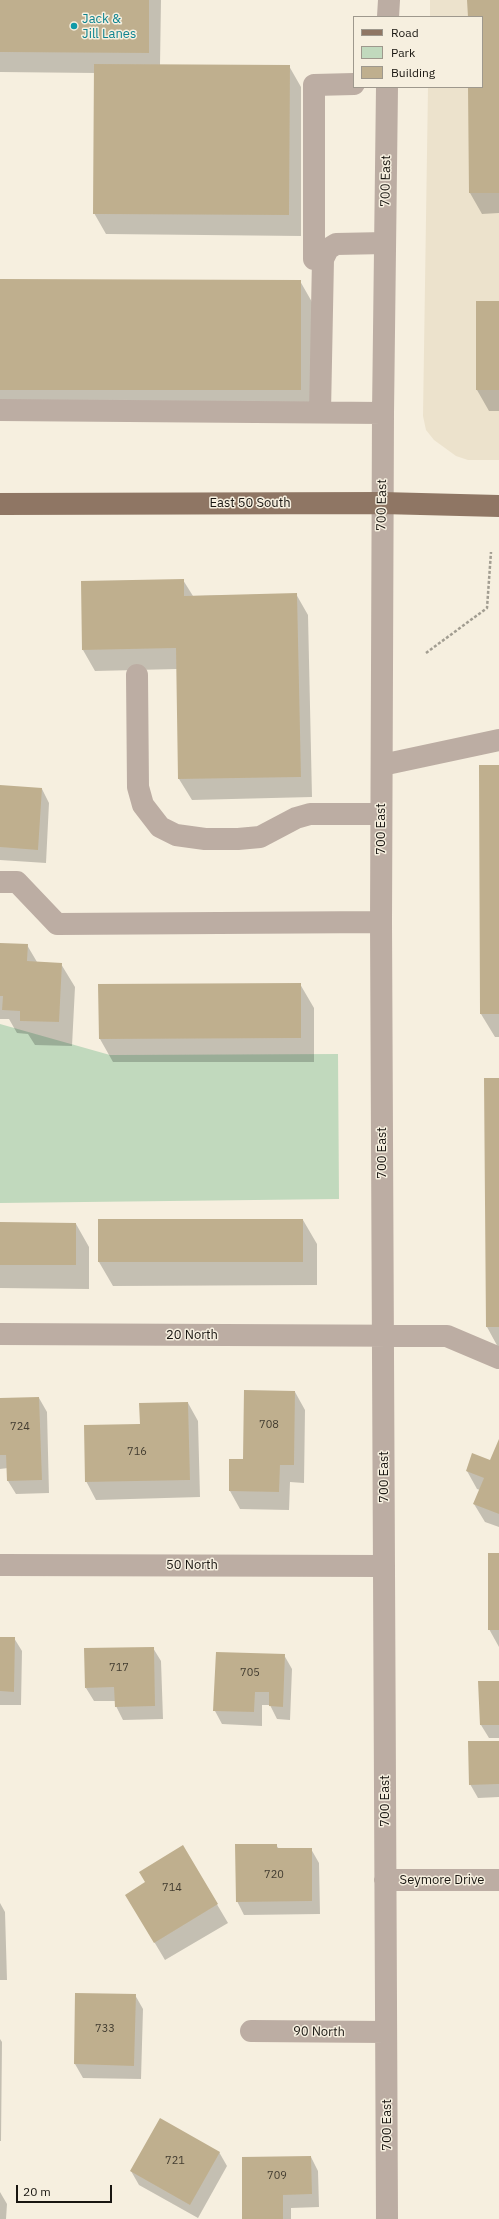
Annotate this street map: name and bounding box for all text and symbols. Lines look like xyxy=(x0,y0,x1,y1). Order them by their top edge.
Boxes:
place label: Jack & Jill Lanes xyxy=(82,11,136,42)
legend xyxy=(353,16,483,88)
marker: Jack & Jill Lanes xyxy=(69,21,79,31)
text: Road xyxy=(391,25,419,40)
text: Park xyxy=(391,45,415,60)
text: Building xyxy=(391,65,435,80)
street label: 700 East xyxy=(378,155,394,207)
street label: 700 East xyxy=(374,479,390,531)
street label: East 50 South xyxy=(209,495,291,511)
street label: 700 East xyxy=(373,803,389,855)
street label: 700 East xyxy=(374,1127,390,1179)
street label: 20 North xyxy=(166,1327,218,1343)
house number: 708 xyxy=(259,1418,279,1432)
house number: 724 xyxy=(10,1420,30,1434)
house number: 716 xyxy=(127,1445,147,1459)
street label: 700 East xyxy=(376,1451,392,1503)
street label: 50 North xyxy=(166,1557,218,1573)
house number: 717 xyxy=(109,1661,129,1675)
house number: 705 xyxy=(240,1666,260,1680)
street label: 700 East xyxy=(377,1775,393,1827)
house number: 720 xyxy=(264,1868,284,1882)
street label: Seymore Drive xyxy=(400,1872,484,1888)
house number: 714 xyxy=(162,1881,182,1895)
house number: 733 xyxy=(95,2022,115,2036)
street label: 90 North xyxy=(293,2024,345,2040)
street label: 700 East xyxy=(379,2099,395,2151)
house number: 721 xyxy=(165,2154,185,2168)
house number: 709 xyxy=(267,2169,287,2183)
scale bar xyxy=(18,2177,114,2203)
text: 20 m xyxy=(23,2184,51,2199)

